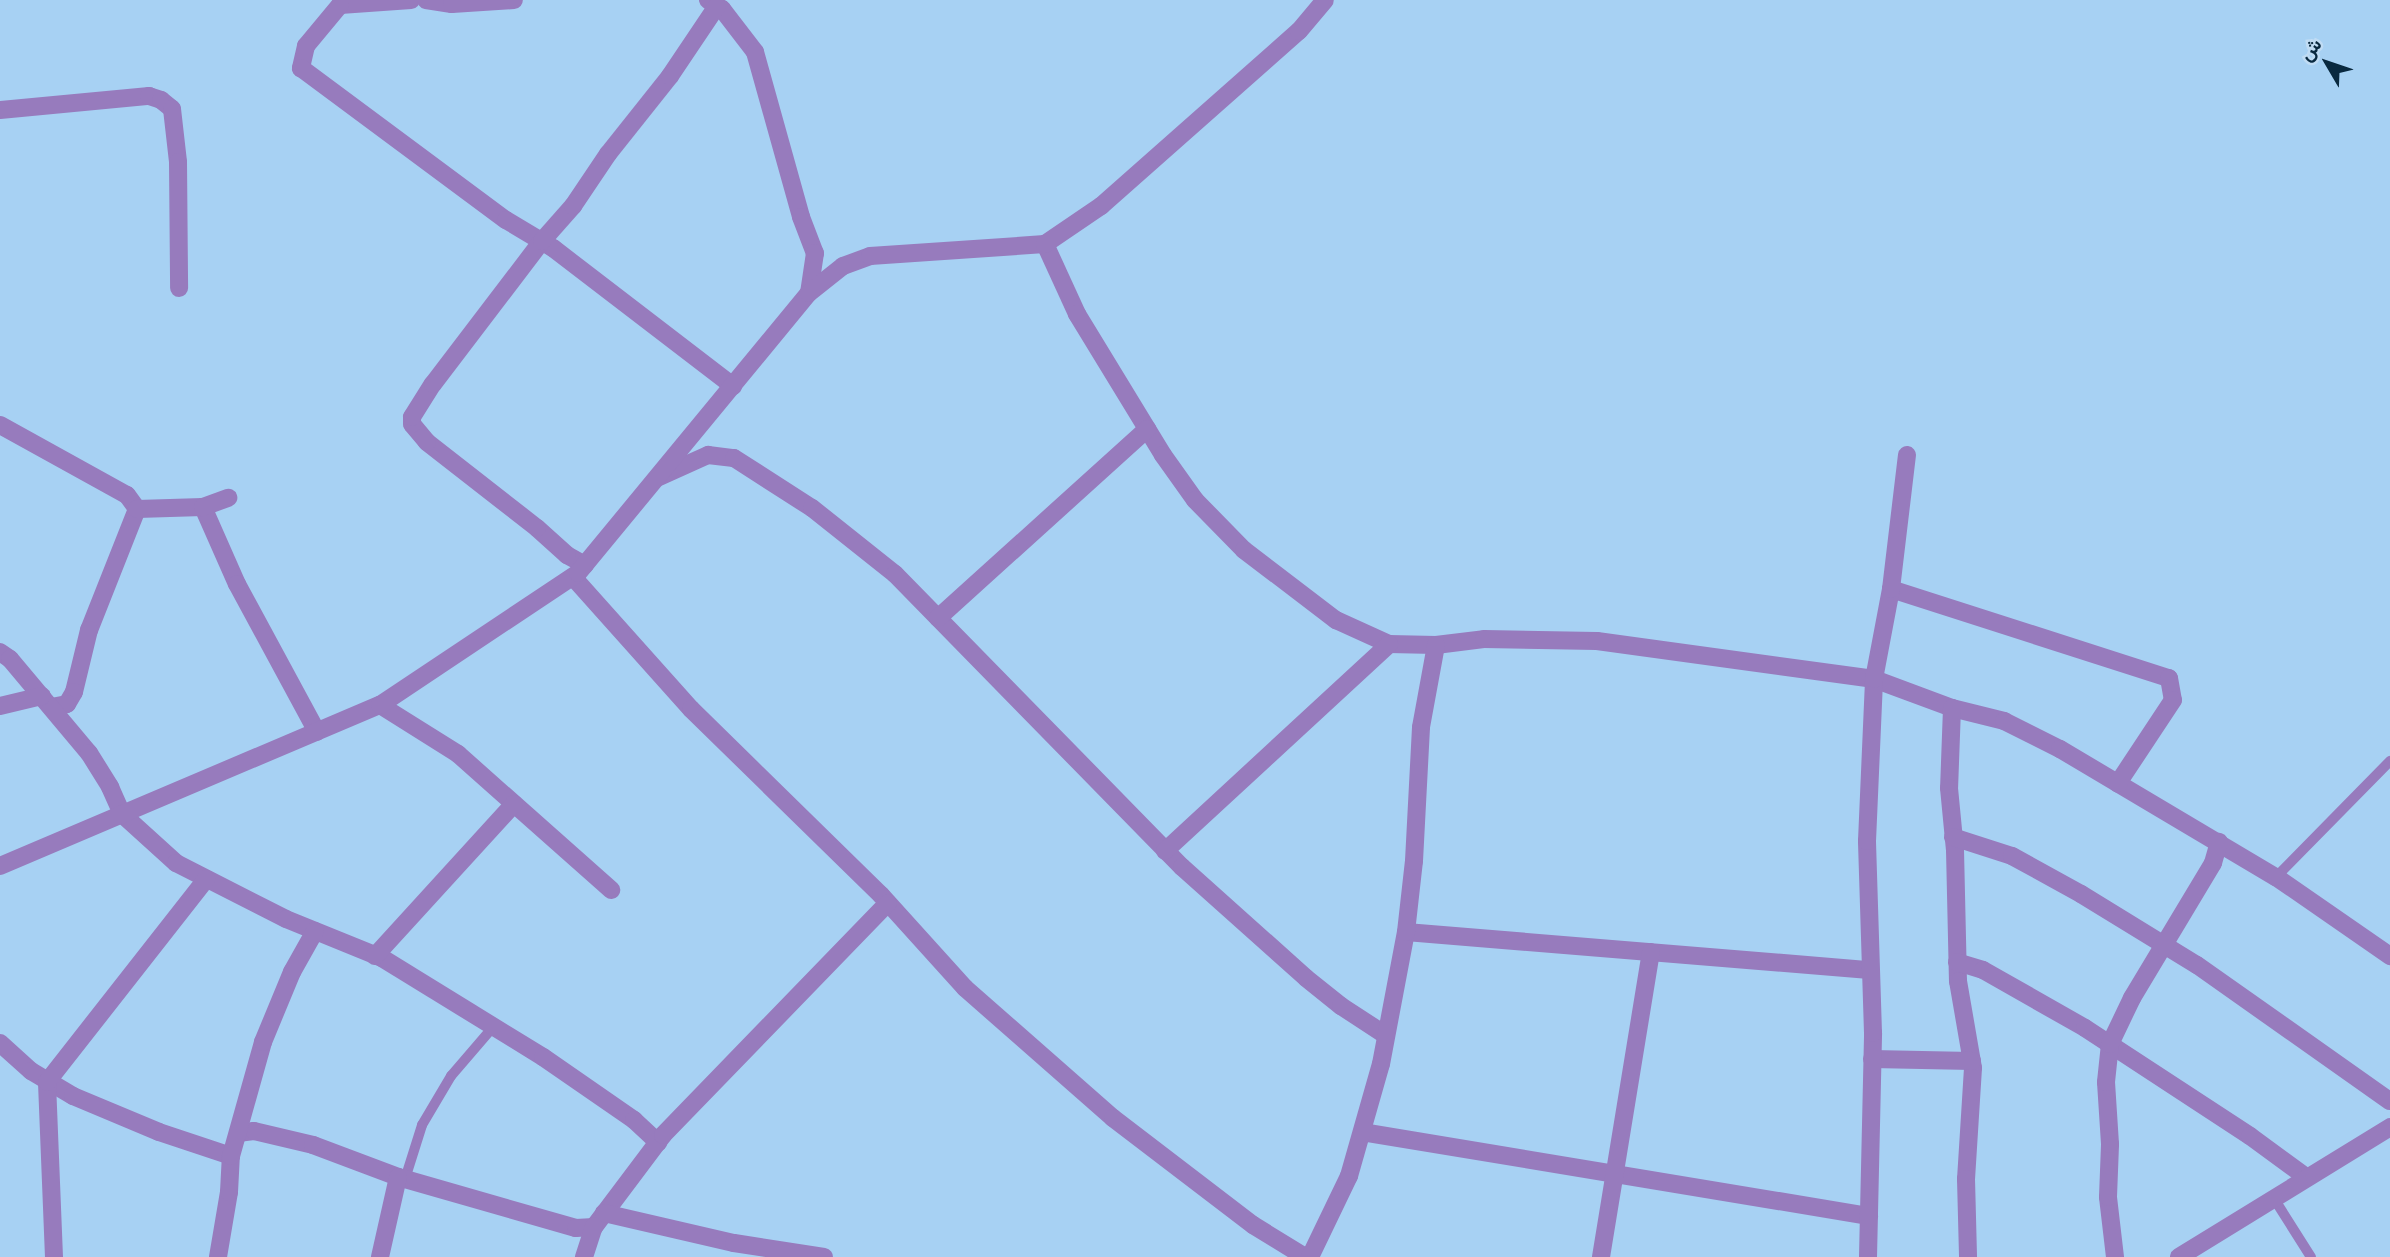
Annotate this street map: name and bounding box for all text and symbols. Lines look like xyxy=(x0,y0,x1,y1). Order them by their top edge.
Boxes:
north arrow xyxy=(2292,28,2362,98)
text: ش xyxy=(2295,34,2326,65)

